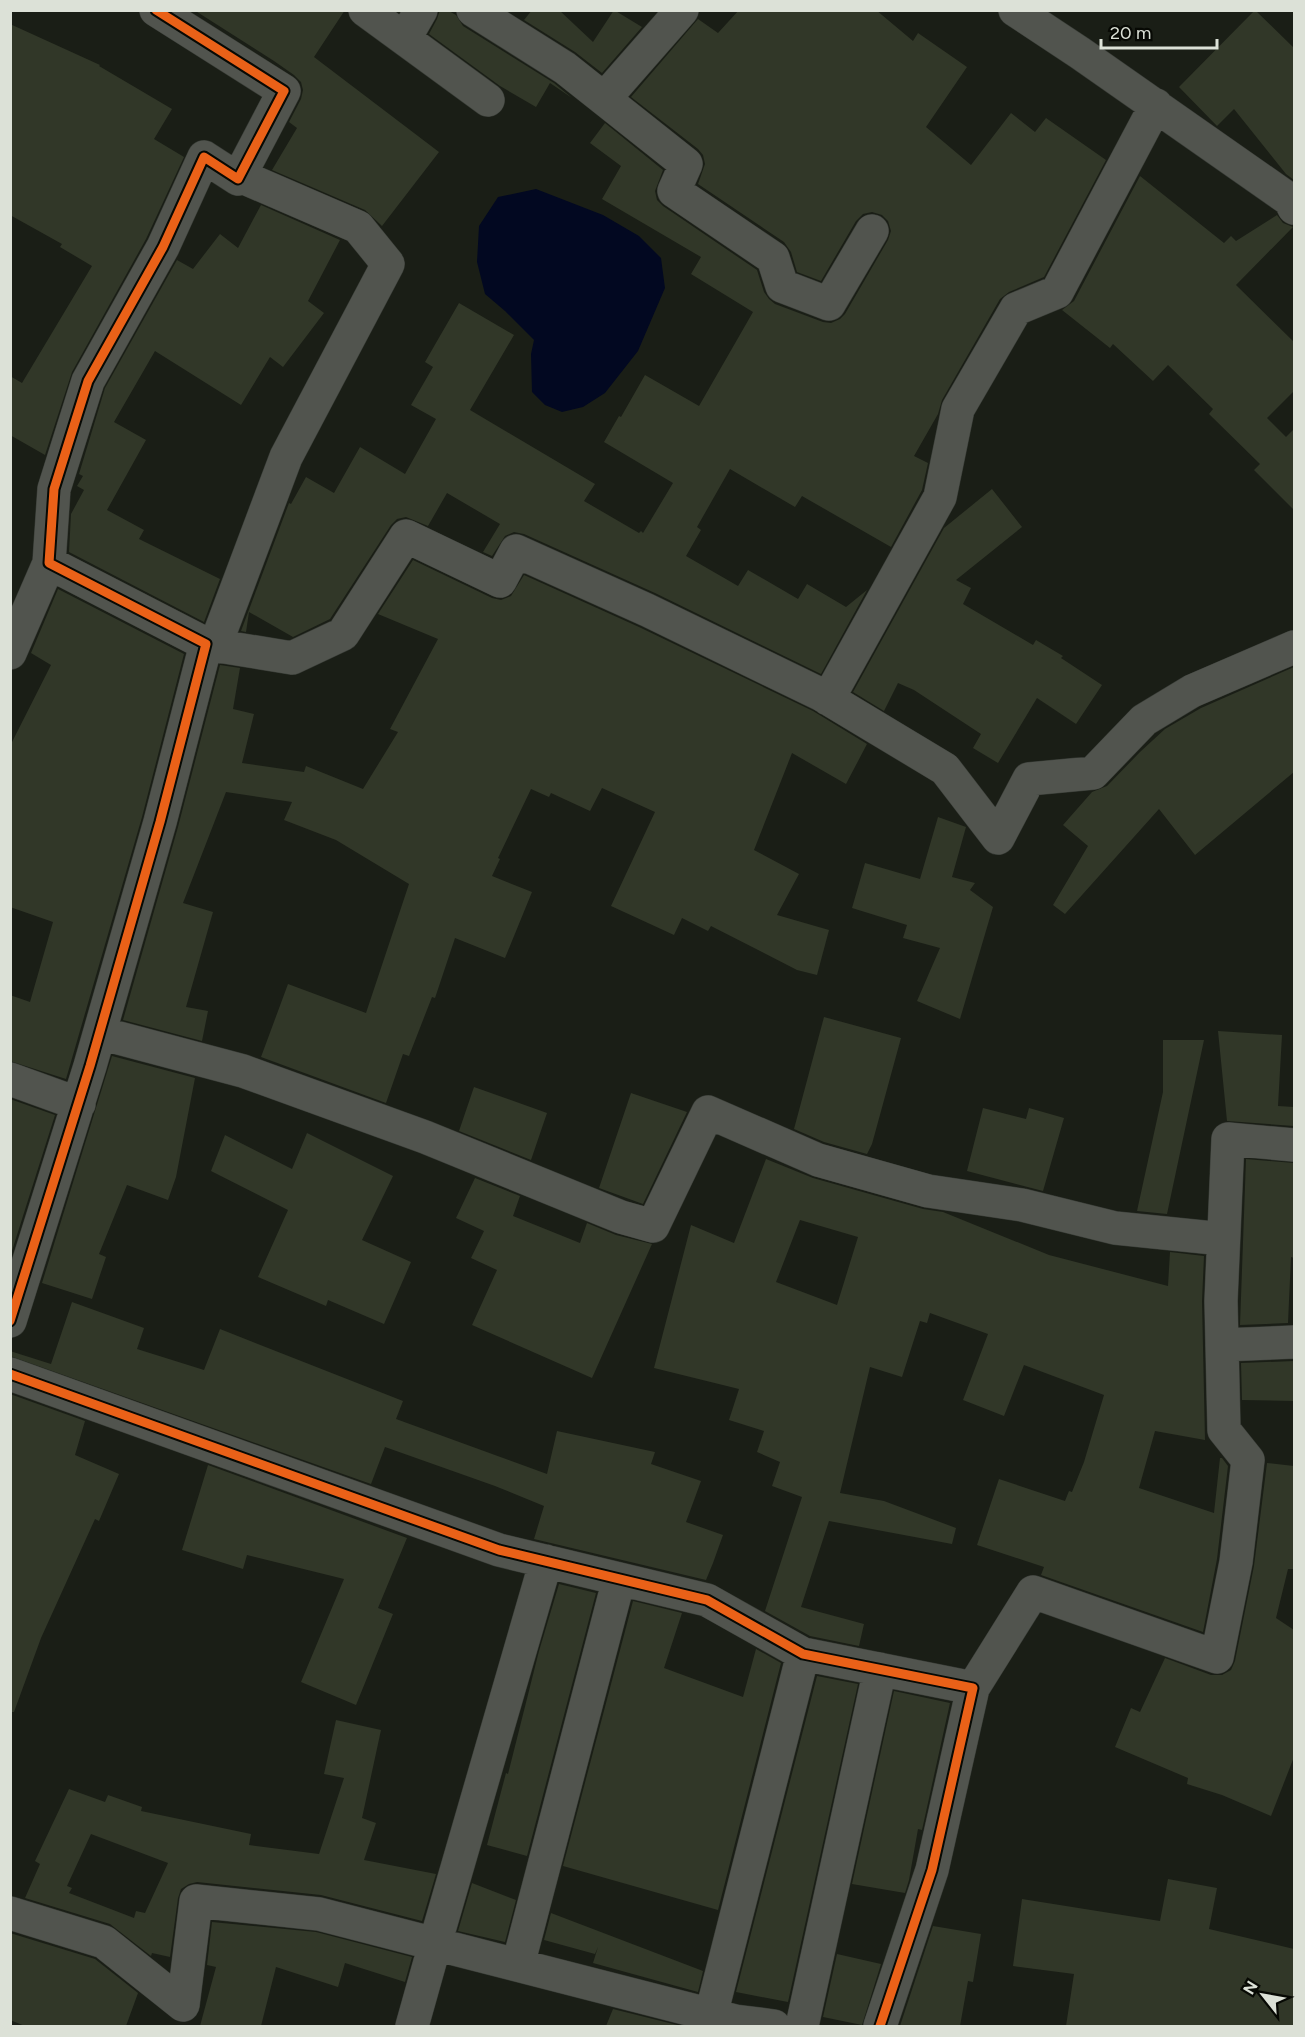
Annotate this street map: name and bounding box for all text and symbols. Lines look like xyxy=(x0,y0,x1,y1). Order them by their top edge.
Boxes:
scale bar xyxy=(1101,12,1216,50)
text: 20 m xyxy=(1110,22,1151,44)
north arrow xyxy=(1233,1965,1293,2025)
text: N xyxy=(1239,1977,1262,1998)

